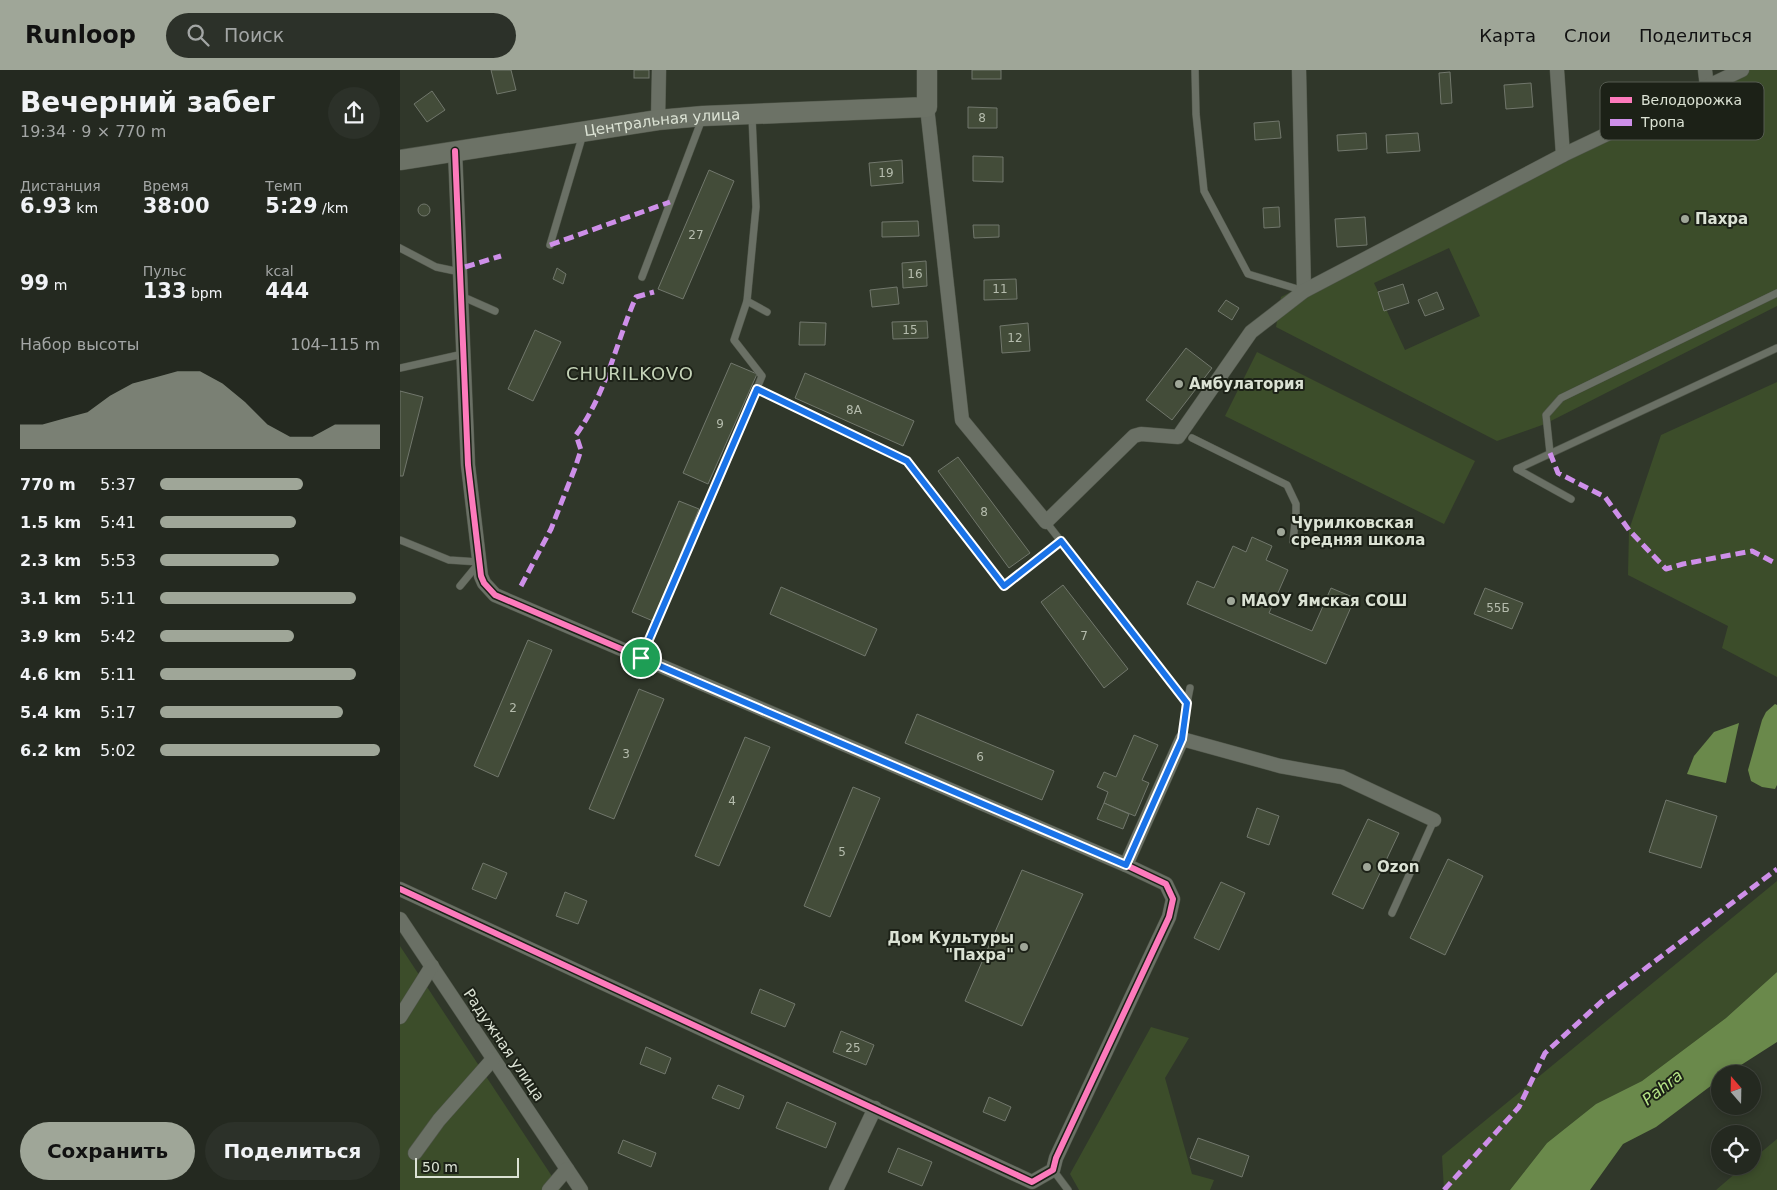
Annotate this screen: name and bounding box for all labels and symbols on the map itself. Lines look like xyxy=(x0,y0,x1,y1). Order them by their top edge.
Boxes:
legend xyxy=(1600,82,1764,140)
text: Велодорожка xyxy=(1641,92,1742,108)
street label: Центральная улица xyxy=(583,106,741,140)
house number: 8 xyxy=(978,111,986,125)
text: Тропа xyxy=(1640,114,1685,130)
house number: 19 xyxy=(878,166,894,180)
place label: Пахра xyxy=(1695,210,1748,228)
marker: Пахра xyxy=(1679,213,1691,225)
house number: 27 xyxy=(688,228,704,242)
house number: 16 xyxy=(907,267,923,281)
house number: 11 xyxy=(992,282,1008,296)
house number: 15 xyxy=(902,323,918,337)
house number: 12 xyxy=(1007,331,1023,345)
district label: CHURILKOVO xyxy=(566,363,694,384)
place label: Амбулатория xyxy=(1189,375,1304,393)
marker: Амбулатория xyxy=(1173,378,1185,390)
house number: 8А xyxy=(846,403,863,417)
house number: 9 xyxy=(716,417,724,431)
house number: 8 xyxy=(980,505,988,519)
place label: Чурилковская средняя школа xyxy=(1291,514,1425,549)
marker: Чурилковская средняя школа xyxy=(1275,526,1287,538)
place label: МАОУ Ямская СОШ xyxy=(1241,592,1407,610)
marker: МАОУ Ямская СОШ xyxy=(1225,595,1237,607)
house number: 55Б xyxy=(1486,601,1510,615)
house number: 7 xyxy=(1080,629,1088,643)
pin xyxy=(620,637,662,679)
house number: 2 xyxy=(509,701,517,715)
house number: 3 xyxy=(622,747,630,761)
house number: 6 xyxy=(976,750,984,764)
house number: 4 xyxy=(728,794,736,808)
house number: 5 xyxy=(838,845,846,859)
place label: Ozon xyxy=(1377,858,1419,876)
marker: Ozon xyxy=(1361,861,1373,873)
place label: Дом Культуры "Пахра" xyxy=(888,929,1014,964)
marker: Дом Культуры "Пахра" xyxy=(1018,941,1030,953)
street label: Радужная улица xyxy=(460,985,548,1105)
house number: 25 xyxy=(845,1041,861,1055)
north arrow xyxy=(1711,1065,1761,1115)
water label: Pahra xyxy=(1638,1066,1686,1109)
scale bar xyxy=(415,1155,519,1178)

